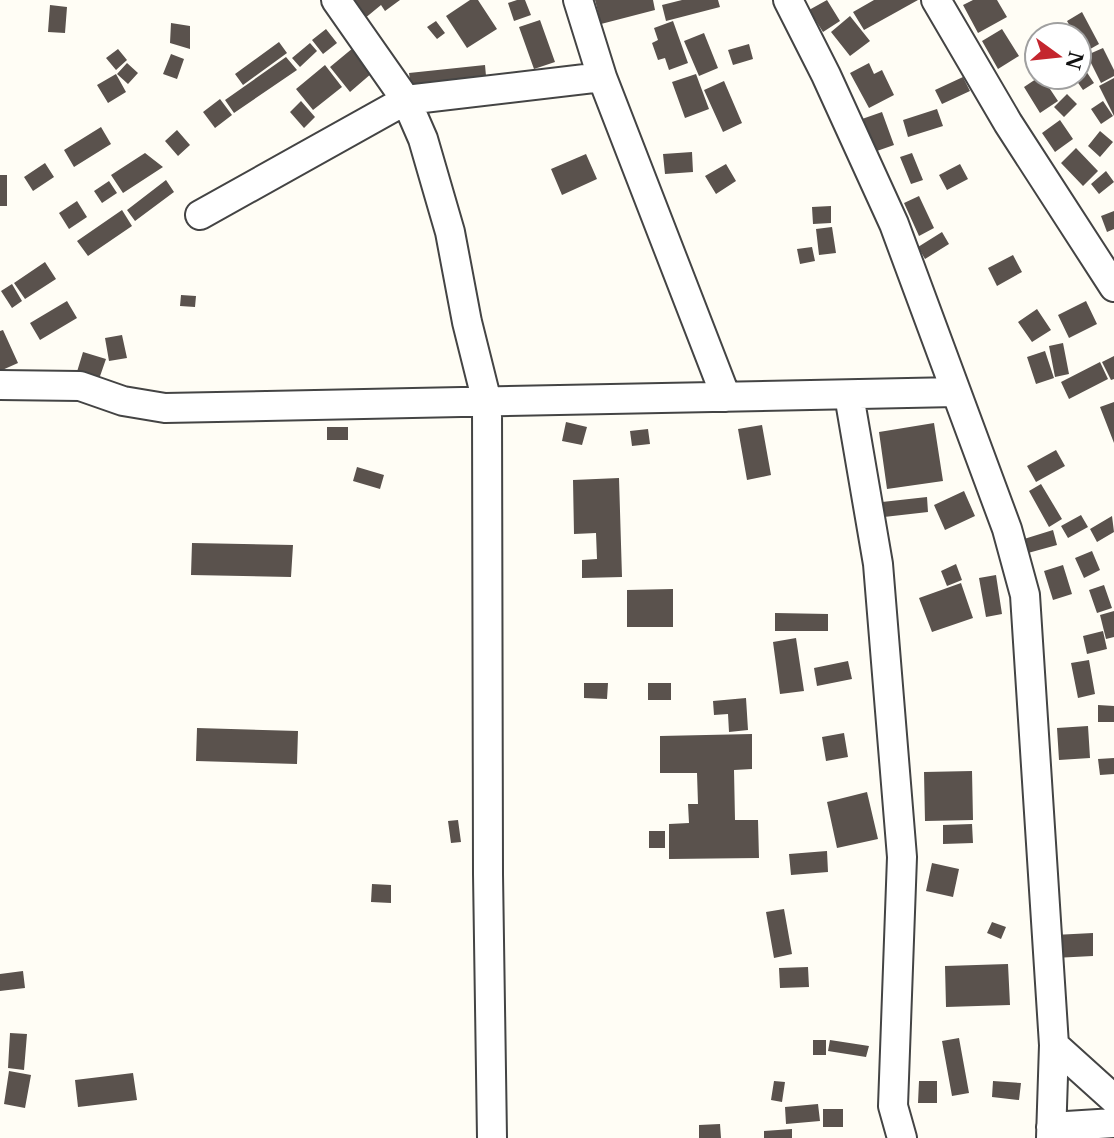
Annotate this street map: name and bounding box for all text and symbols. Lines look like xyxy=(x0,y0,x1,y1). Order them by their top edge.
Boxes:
north arrow xyxy=(1023,21,1093,91)
text: N xyxy=(1060,49,1087,72)

